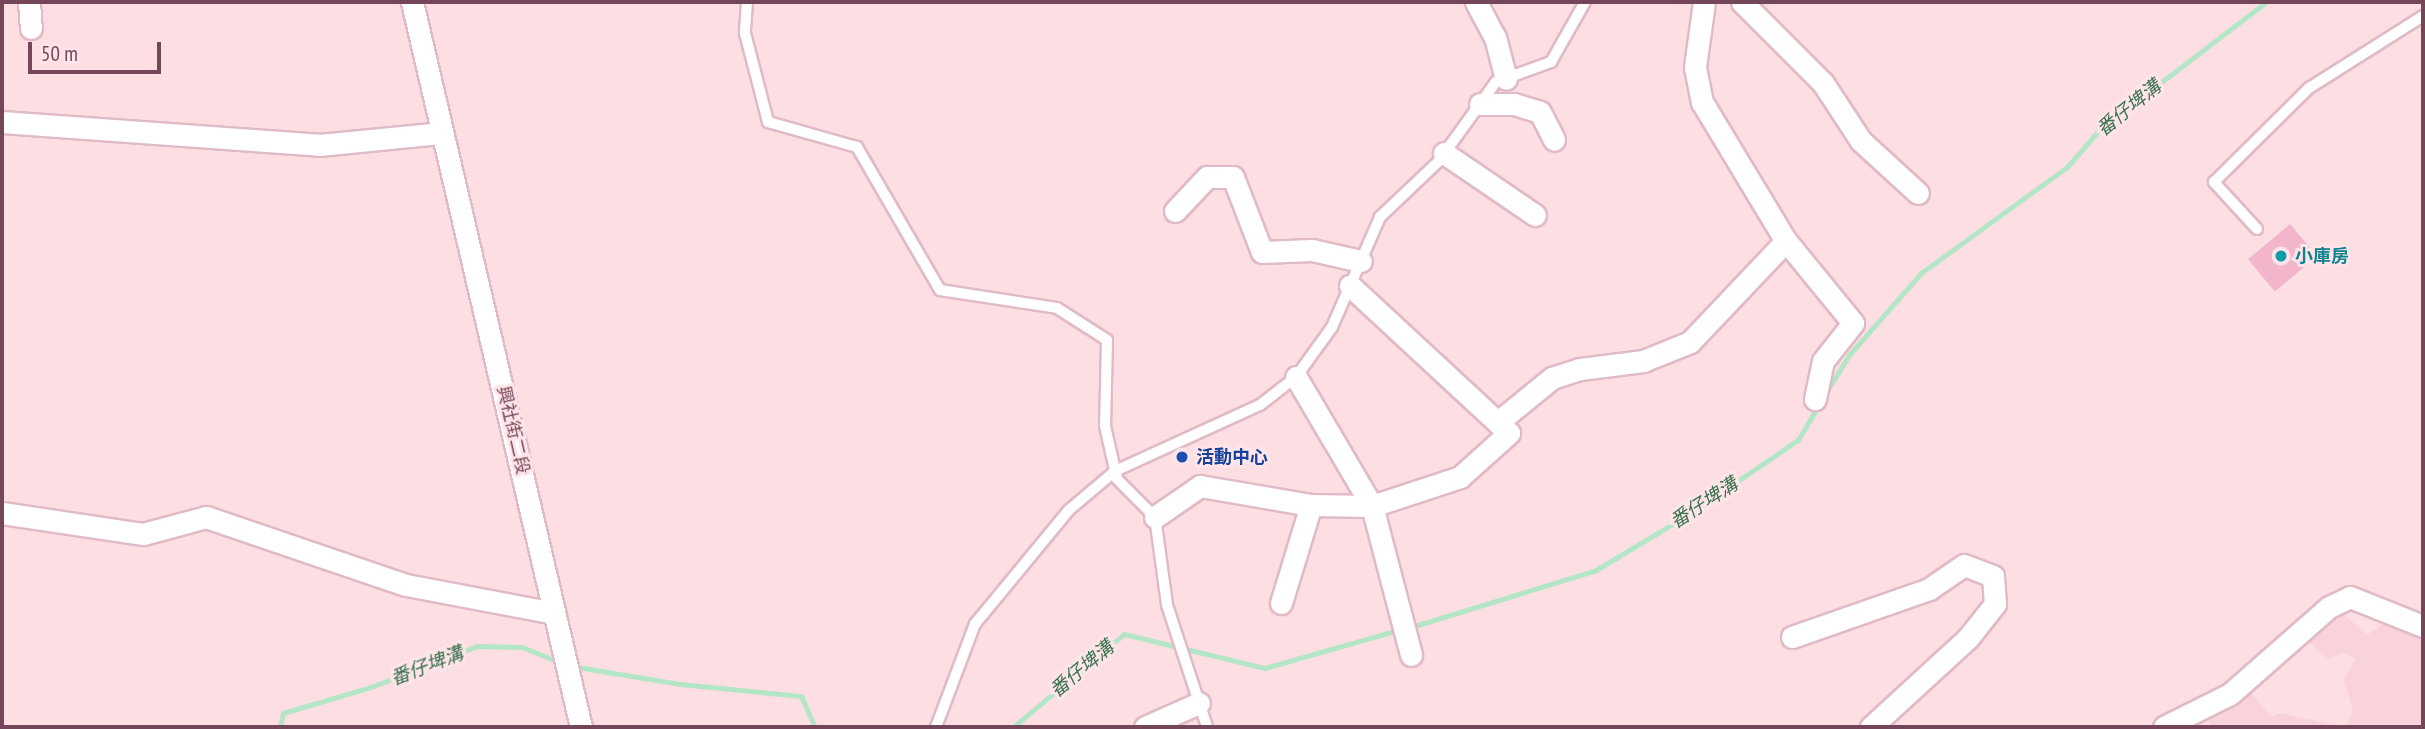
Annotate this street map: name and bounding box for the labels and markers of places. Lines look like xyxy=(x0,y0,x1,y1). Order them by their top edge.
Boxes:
place label: 小庫房 xyxy=(2295,245,2349,267)
marker: 小庫房 xyxy=(2273,248,2289,264)
place label: 活動中心 xyxy=(1196,446,1268,468)
marker: 活動中心 xyxy=(1174,449,1190,465)

